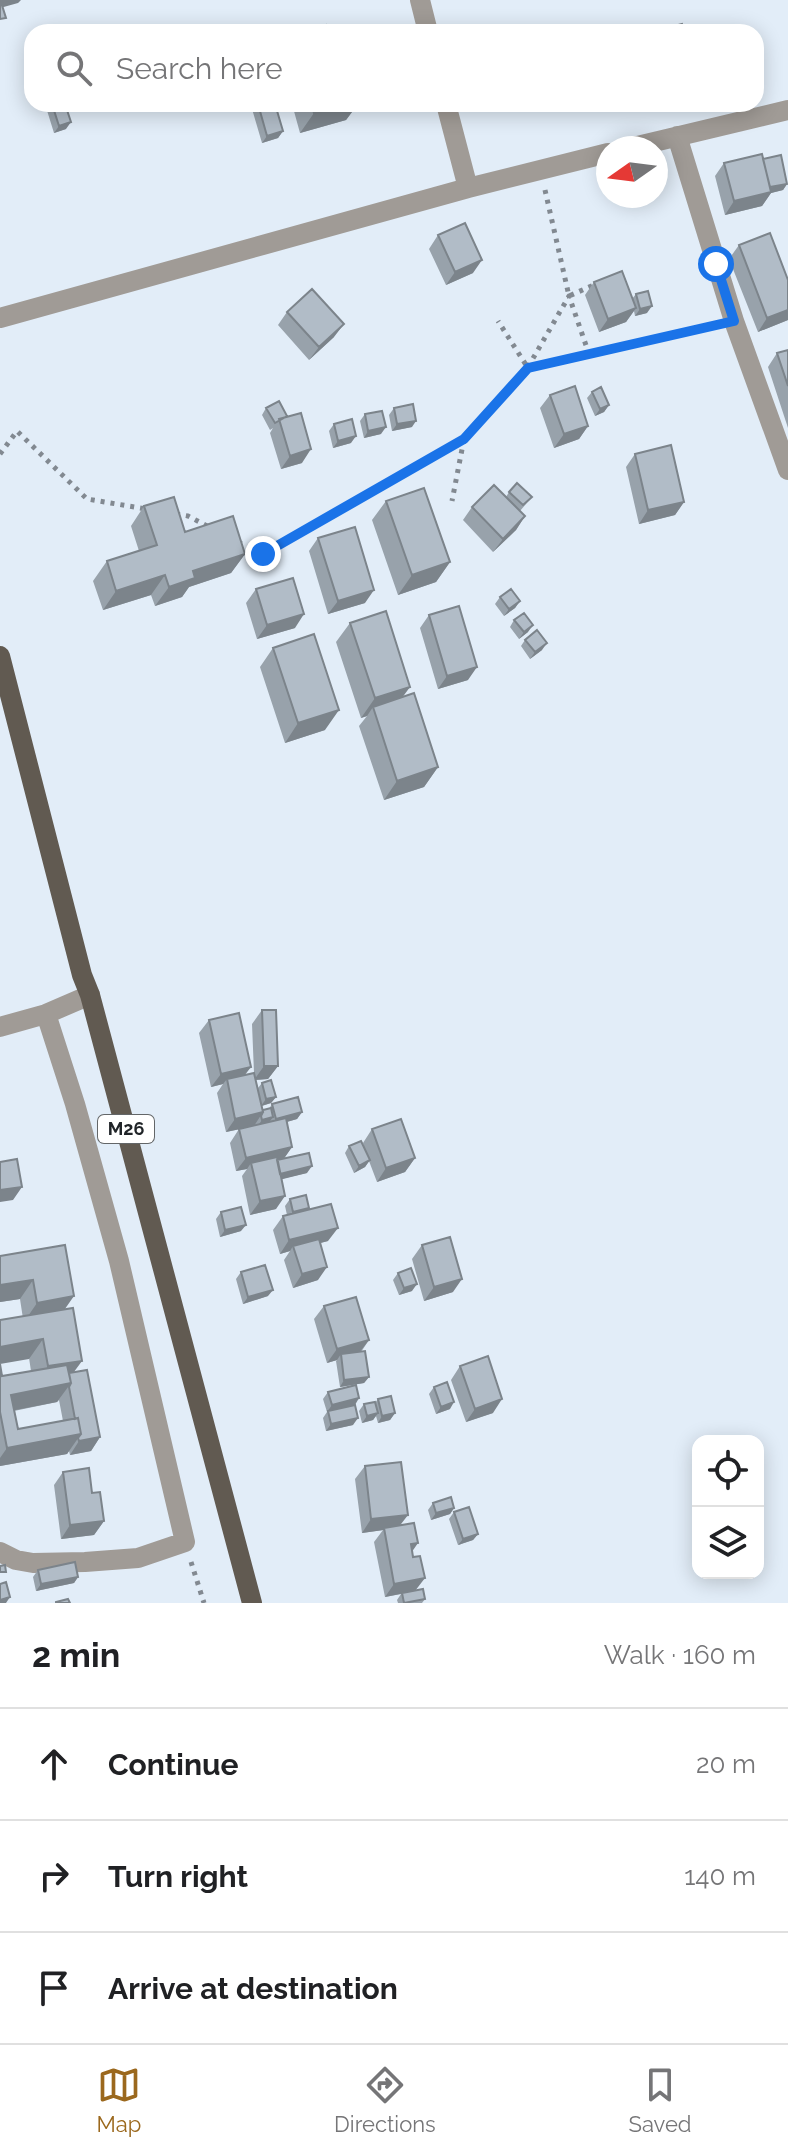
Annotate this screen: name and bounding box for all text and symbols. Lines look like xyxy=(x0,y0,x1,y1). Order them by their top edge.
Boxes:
search box xyxy=(24,24,764,112)
icon: search xyxy=(52,46,96,90)
text: Search here xyxy=(116,51,283,86)
north arrow xyxy=(596,136,668,208)
route start xyxy=(698,246,734,282)
route end xyxy=(245,536,281,572)
road number: M26 xyxy=(98,1115,154,1143)
map controls xyxy=(692,1435,764,1579)
button: locate xyxy=(692,1435,764,1507)
button: layers xyxy=(692,1507,764,1579)
text: 2 min xyxy=(32,1635,120,1675)
text: Walk · 160 m xyxy=(604,1640,756,1670)
icon: ahead xyxy=(32,1742,76,1786)
text: Continue xyxy=(108,1747,239,1782)
text: 20 m xyxy=(696,1749,756,1779)
icon: right xyxy=(32,1854,76,1898)
text: Turn right xyxy=(108,1859,248,1894)
text: 140 m xyxy=(684,1861,756,1891)
icon: arrive xyxy=(32,1966,76,2010)
text: Arrive at destination xyxy=(108,1971,398,2006)
tab: Map xyxy=(96,2063,141,2137)
tab: Directions xyxy=(334,2063,436,2137)
tab: Saved xyxy=(629,2063,692,2137)

